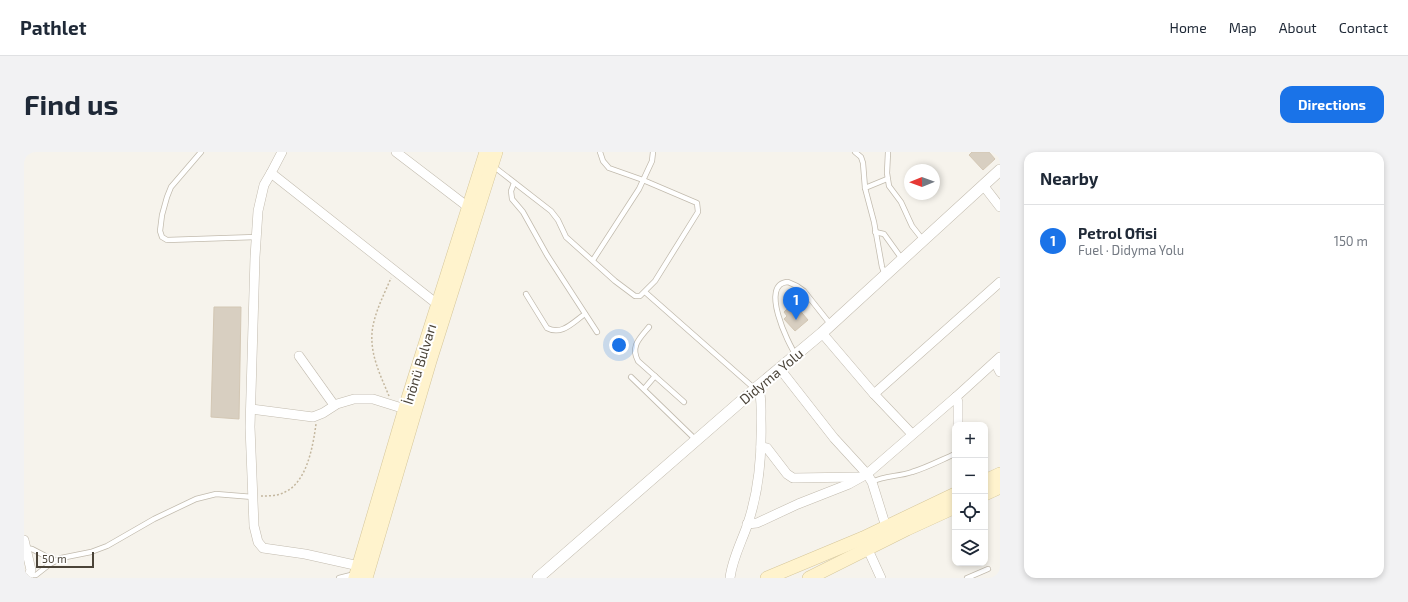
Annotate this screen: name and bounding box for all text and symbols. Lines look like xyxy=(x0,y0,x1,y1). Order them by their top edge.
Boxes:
text: Pathlet xyxy=(20,16,86,39)
text: Home xyxy=(1170,19,1207,36)
text: Map xyxy=(1229,19,1257,36)
text: About xyxy=(1279,19,1317,36)
text: Contact xyxy=(1339,19,1388,36)
button: Directions xyxy=(1280,86,1384,123)
text: Find us xyxy=(24,87,118,121)
north arrow xyxy=(904,164,940,200)
text: Nearby xyxy=(1040,168,1098,188)
text: Petrol Ofisi xyxy=(1078,224,1157,242)
text: 1 xyxy=(1050,233,1056,249)
text: 150 m xyxy=(1334,233,1368,249)
text: Fuel · Didyma Yolu xyxy=(1078,242,1184,258)
pin: 1 xyxy=(783,287,809,320)
street label: İnönü Bulvarı xyxy=(399,322,439,406)
your location xyxy=(609,335,629,355)
street label: Didyma Yolu xyxy=(736,344,806,408)
map controls xyxy=(952,422,988,566)
button: + xyxy=(952,422,988,458)
button: − xyxy=(952,458,988,494)
button: locate xyxy=(952,494,988,530)
button: layers xyxy=(952,530,988,566)
scale bar xyxy=(36,550,94,569)
text: 50 m xyxy=(42,552,67,565)

